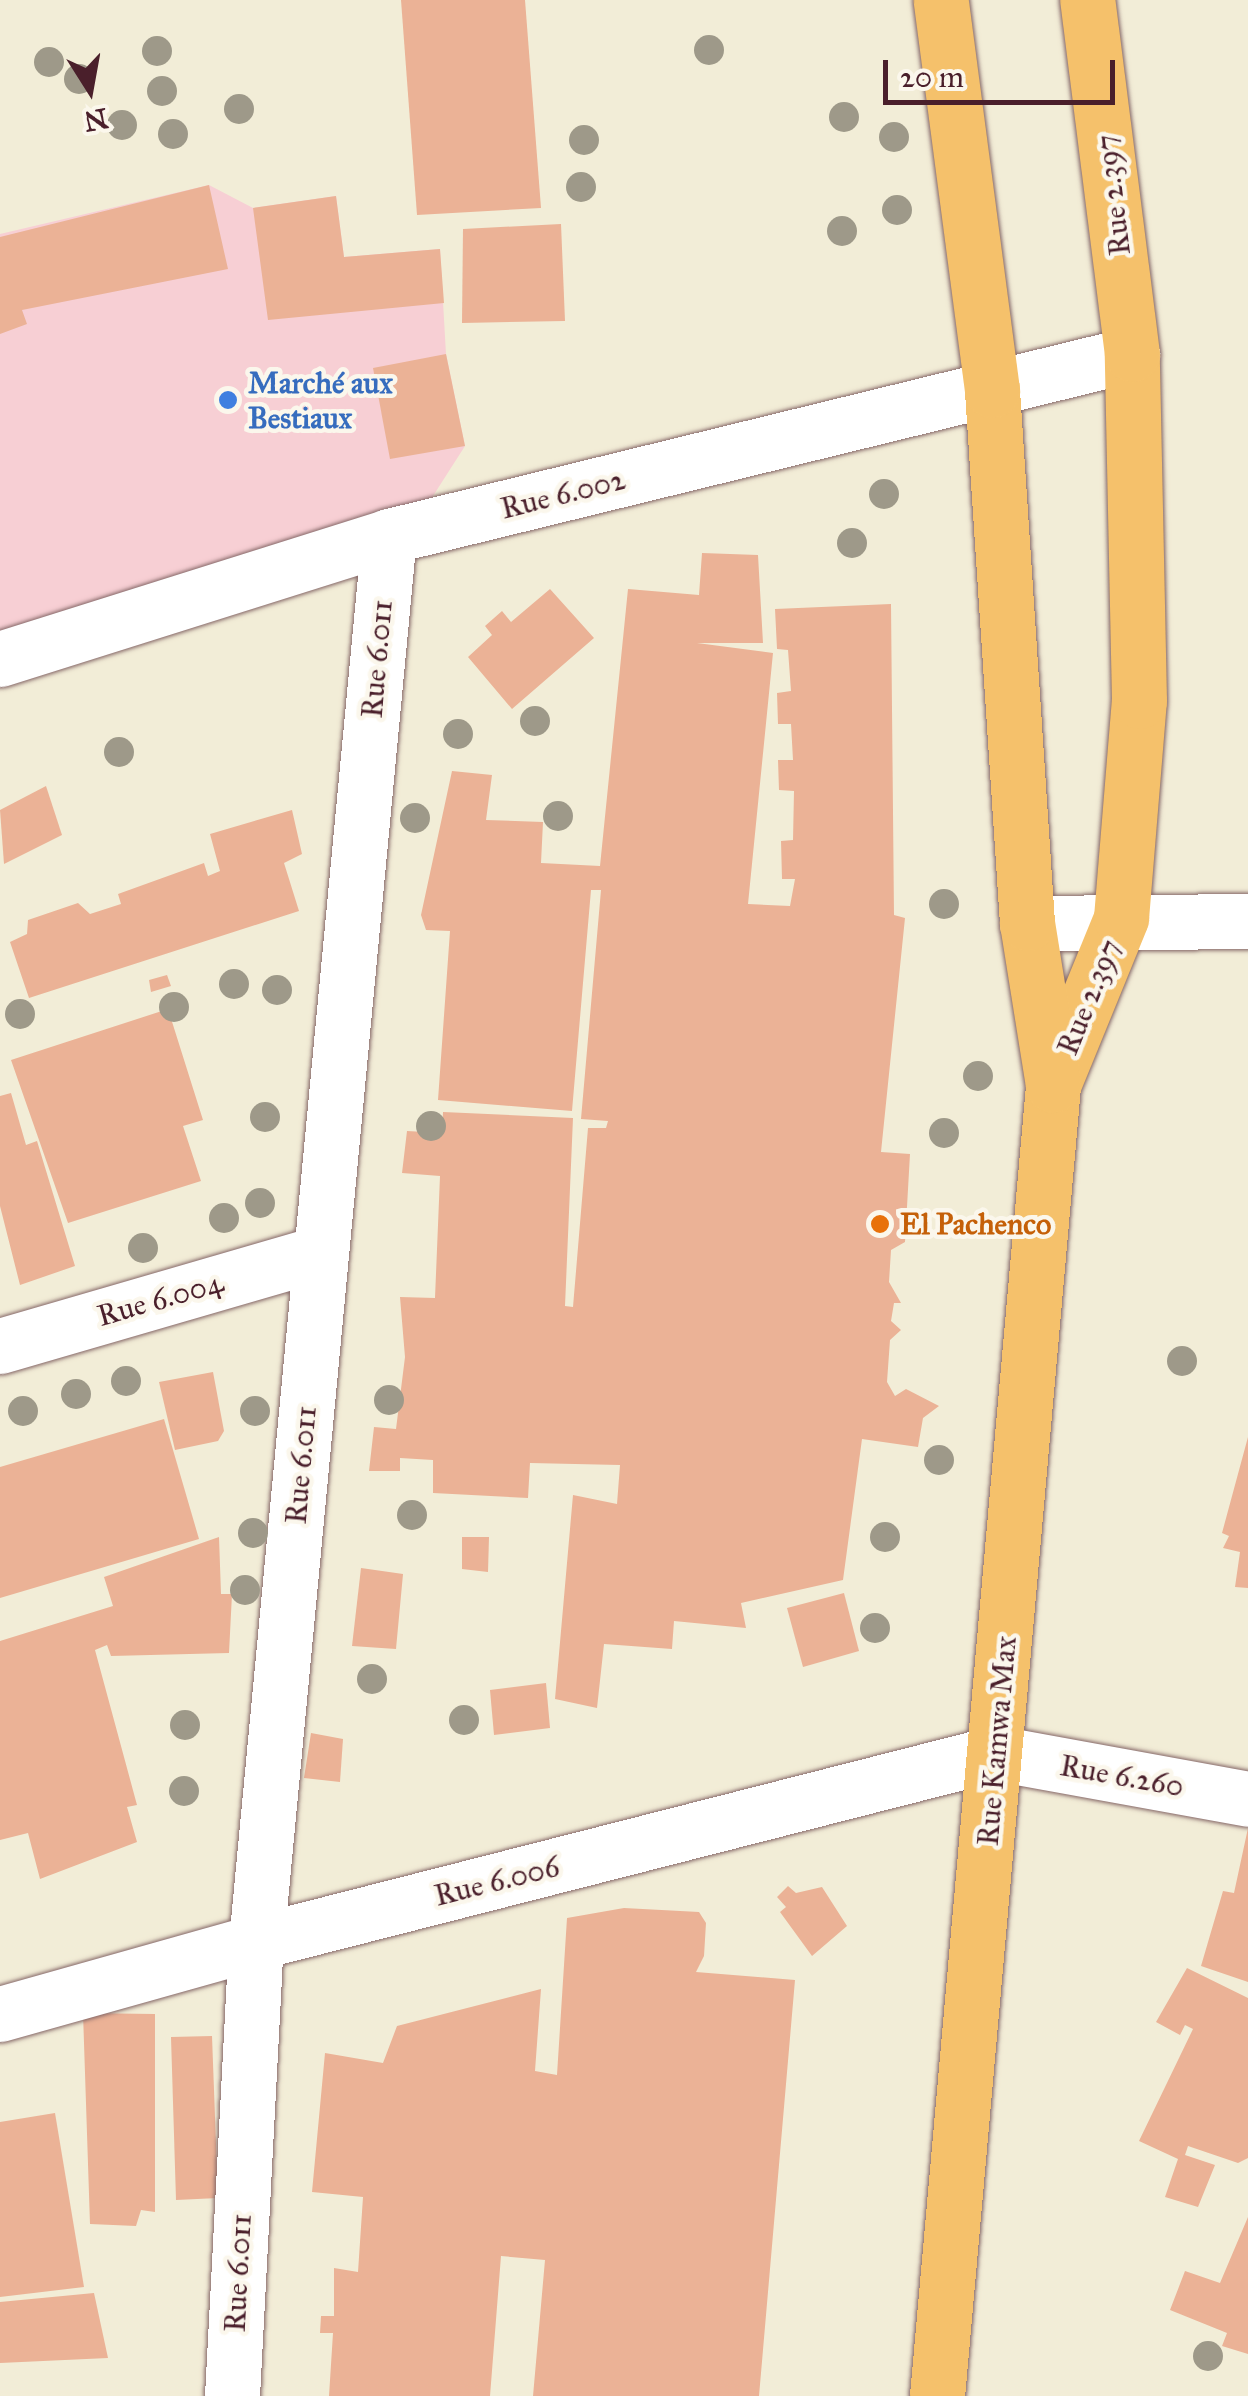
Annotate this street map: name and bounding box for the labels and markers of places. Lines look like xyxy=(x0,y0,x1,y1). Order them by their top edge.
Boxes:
place label: Marché aux Bestiaux xyxy=(248,365,393,436)
marker: Marché aux Bestiaux xyxy=(217,389,239,411)
place label: El Pachenco xyxy=(900,1206,1051,1242)
marker: El Pachenco xyxy=(869,1213,891,1235)

